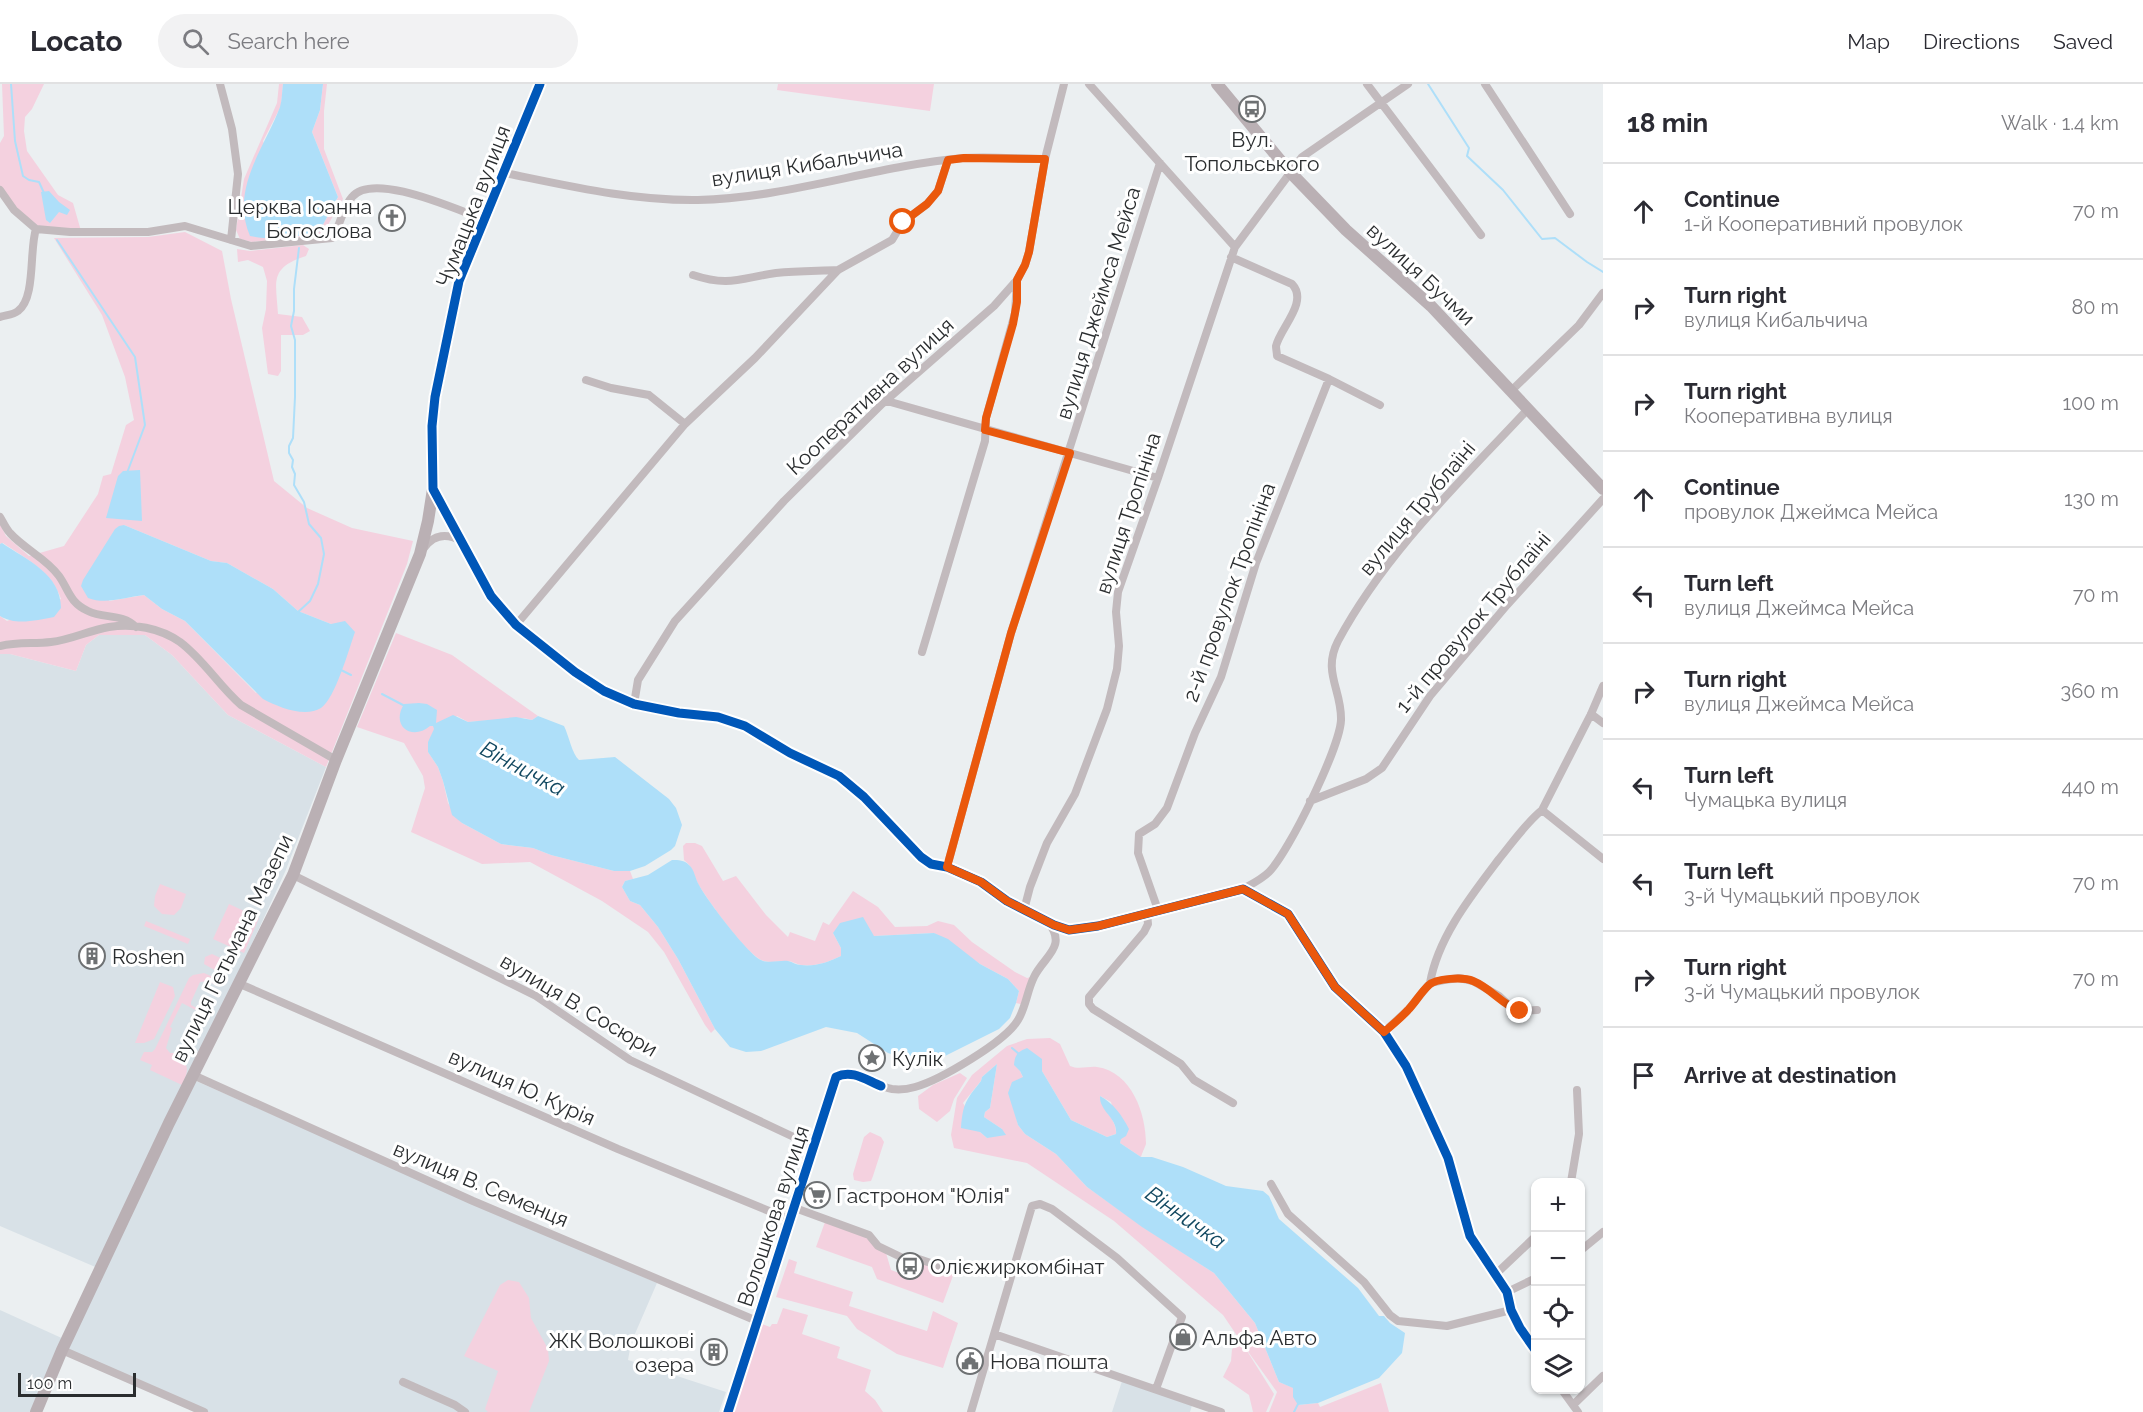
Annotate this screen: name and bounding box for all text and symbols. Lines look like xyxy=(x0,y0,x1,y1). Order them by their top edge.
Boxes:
search box xyxy=(158,14,578,68)
text: Locato xyxy=(30,25,122,58)
icon: search xyxy=(179,25,212,58)
text: Search here xyxy=(227,28,350,54)
text: Map xyxy=(1847,29,1890,54)
text: Directions xyxy=(1923,29,2020,54)
text: Saved xyxy=(2053,29,2113,54)
bus stop icon: Вул. Топольського xyxy=(1237,94,1267,124)
text: 18 min xyxy=(1627,108,1708,138)
text: Walk · 1.4 km xyxy=(2001,111,2119,135)
street label: Чумацька вулиця xyxy=(431,122,515,290)
place label: Вул. Топольського xyxy=(1184,127,1320,176)
street label: вулиця Кибальчича xyxy=(710,137,904,191)
street label: вулиця Джеймса Мейса xyxy=(1051,184,1145,422)
text: Continue xyxy=(1684,186,1780,212)
place label: Церква Іоанна Богослова xyxy=(227,194,372,243)
icon: ahead xyxy=(1627,195,1660,228)
text: 70 m xyxy=(2073,199,2119,223)
church icon: Церква Іоанна Богослова xyxy=(377,203,407,233)
route start xyxy=(889,208,915,234)
text: 1-й Кооперативний провулок xyxy=(1684,212,1963,236)
street label: вулиця Бучми xyxy=(1362,218,1480,330)
text: Turn right xyxy=(1684,282,1787,308)
icon: right xyxy=(1627,291,1660,324)
text: 80 m xyxy=(2071,295,2119,319)
text: вулиця Кибальчича xyxy=(1684,308,1868,332)
street label: Кооперативна вулиця xyxy=(781,312,959,480)
text: Turn right xyxy=(1684,378,1787,404)
icon: right xyxy=(1627,387,1660,420)
text: 100 m xyxy=(2062,391,2119,415)
text: Кооперативна вулиця xyxy=(1684,404,1893,428)
street label: вулиця Тропініна xyxy=(1090,429,1166,597)
street label: вулиця Трублаїні xyxy=(1354,436,1480,580)
text: Continue xyxy=(1684,474,1780,500)
street label: 2-й провулок Тропініна xyxy=(1178,479,1280,705)
icon: ahead xyxy=(1627,483,1660,516)
text: 130 m xyxy=(2064,487,2119,511)
text: провулок Джеймса Мейса xyxy=(1684,500,1938,524)
street label: 1-й провулок Трублаїні xyxy=(1390,527,1556,717)
text: Turn left xyxy=(1684,570,1774,596)
icon: left xyxy=(1627,579,1660,612)
text: 70 m xyxy=(2073,583,2119,607)
text: вулиця Джеймса Мейса xyxy=(1684,596,1914,620)
text: Turn right xyxy=(1684,666,1787,692)
icon: right xyxy=(1627,675,1660,708)
text: 360 m xyxy=(2061,679,2119,703)
text: вулиця Джеймса Мейса xyxy=(1684,692,1914,716)
water label: Вінничка xyxy=(476,735,570,801)
text: Turn left xyxy=(1684,762,1774,788)
icon: left xyxy=(1627,771,1660,804)
text: 440 m xyxy=(2061,775,2119,799)
text: Чумацька вулиця xyxy=(1684,788,1847,812)
street label: вулиця Гетьмана Мазепи xyxy=(166,830,298,1066)
text: Turn left xyxy=(1684,858,1774,884)
icon: left xyxy=(1627,867,1660,900)
text: 70 m xyxy=(2073,871,2119,895)
text: 3-й Чумацький провулок xyxy=(1684,884,1920,908)
building icon: Roshen xyxy=(77,941,107,971)
place label: Roshen xyxy=(112,944,185,969)
street label: вулиця В. Сосюри xyxy=(496,948,662,1062)
text: Turn right xyxy=(1684,954,1787,980)
icon: right xyxy=(1627,963,1660,996)
text: 70 m xyxy=(2073,967,2119,991)
text: 3-й Чумацький провулок xyxy=(1684,980,1920,1004)
route end xyxy=(1506,997,1532,1023)
place icon: Кулік xyxy=(857,1043,887,1073)
street label: вулиця Ю. Курія xyxy=(445,1044,599,1130)
place label: Кулік xyxy=(892,1046,943,1071)
icon: arrive xyxy=(1627,1059,1660,1092)
text: Arrive at destination xyxy=(1684,1062,1897,1088)
street label: Волошкова вулиця xyxy=(732,1122,814,1310)
street label: вулиця В. Семенця xyxy=(390,1136,572,1232)
map controls xyxy=(1531,1178,1585,1394)
button: + xyxy=(1531,1178,1585,1232)
supermarket icon: Гастроном "Юлія" xyxy=(802,1180,832,1210)
water label: Вінничка xyxy=(1141,1180,1231,1254)
place label: Гастроном "Юлія" xyxy=(836,1183,1010,1208)
button: − xyxy=(1531,1232,1585,1286)
bus stop icon: Олієжиркомбінат xyxy=(895,1251,925,1281)
place label: Олієжиркомбінат xyxy=(930,1254,1104,1279)
button: locate xyxy=(1531,1286,1585,1340)
shop icon: Альфа Авто xyxy=(1168,1322,1198,1352)
place label: Альфа Авто xyxy=(1202,1325,1317,1350)
place label: ЖК Волошкові озера xyxy=(549,1328,694,1377)
building icon: ЖК Волошкові озера xyxy=(699,1337,729,1367)
button: layers xyxy=(1531,1340,1585,1394)
public building icon: Нова пошта xyxy=(955,1346,985,1376)
place label: Нова пошта xyxy=(990,1349,1108,1374)
scale bar xyxy=(18,1370,136,1398)
text: 100 m xyxy=(27,1374,72,1393)

